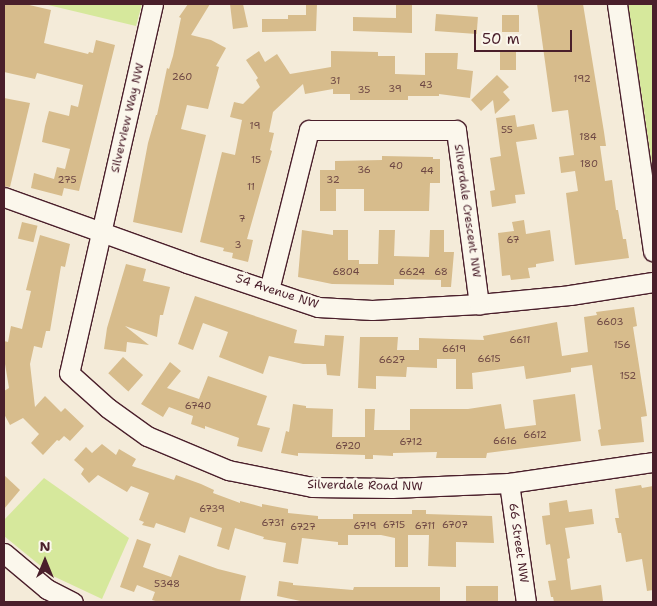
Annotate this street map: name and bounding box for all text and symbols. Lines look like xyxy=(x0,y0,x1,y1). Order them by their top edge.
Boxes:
scale bar xyxy=(477,20,574,52)
text: 50 m xyxy=(482,29,520,49)
street label: Silverview Way NW xyxy=(108,62,148,174)
house number: 260 xyxy=(172,71,192,83)
house number: 192 xyxy=(573,73,591,85)
house number: 31 xyxy=(330,75,340,87)
house number: 43 xyxy=(419,79,433,91)
house number: 39 xyxy=(388,83,402,95)
house number: 35 xyxy=(358,84,370,96)
house number: 19 xyxy=(250,120,260,132)
house number: 55 xyxy=(501,124,513,136)
house number: 184 xyxy=(579,131,597,143)
street label: Silverdale Crescent NW xyxy=(450,143,484,279)
house number: 15 xyxy=(251,154,261,166)
house number: 180 xyxy=(580,158,598,170)
house number: 40 xyxy=(389,160,403,172)
house number: 36 xyxy=(357,164,371,176)
house number: 44 xyxy=(420,165,434,177)
house number: 275 xyxy=(57,174,77,186)
house number: 32 xyxy=(326,174,340,186)
house number: 11 xyxy=(247,181,255,193)
house number: 7 xyxy=(239,213,245,225)
house number: 67 xyxy=(507,234,519,246)
house number: 3 xyxy=(235,239,241,251)
house number: 6804 xyxy=(332,266,360,278)
house number: 6624 xyxy=(399,266,425,278)
house number: 68 xyxy=(434,266,448,278)
street label: 54 Avenue NW xyxy=(234,272,320,312)
house number: 6603 xyxy=(597,316,623,328)
house number: 6611 xyxy=(510,334,530,346)
house number: 156 xyxy=(614,339,630,351)
house number: 6619 xyxy=(442,343,466,355)
house number: 6615 xyxy=(477,353,501,365)
house number: 6627 xyxy=(379,354,405,366)
house number: 152 xyxy=(620,370,636,382)
house number: 6740 xyxy=(185,400,211,412)
house number: 6612 xyxy=(523,429,547,441)
house number: 6616 xyxy=(493,435,517,447)
house number: 6712 xyxy=(399,436,423,448)
house number: 6720 xyxy=(335,440,361,452)
street label: Silverdale Road NW xyxy=(307,478,423,494)
street label: 66 Street NW xyxy=(505,502,531,584)
house number: 6739 xyxy=(199,503,225,515)
house number: 6731 xyxy=(262,517,284,529)
house number: 6715 xyxy=(383,519,405,531)
house number: 6707 xyxy=(442,519,468,531)
house number: 6719 xyxy=(353,520,377,532)
house number: 6711 xyxy=(415,520,435,532)
house number: 6727 xyxy=(290,521,316,533)
north arrow xyxy=(20,536,70,586)
text: N xyxy=(39,537,51,555)
house number: 5348 xyxy=(154,578,180,590)

